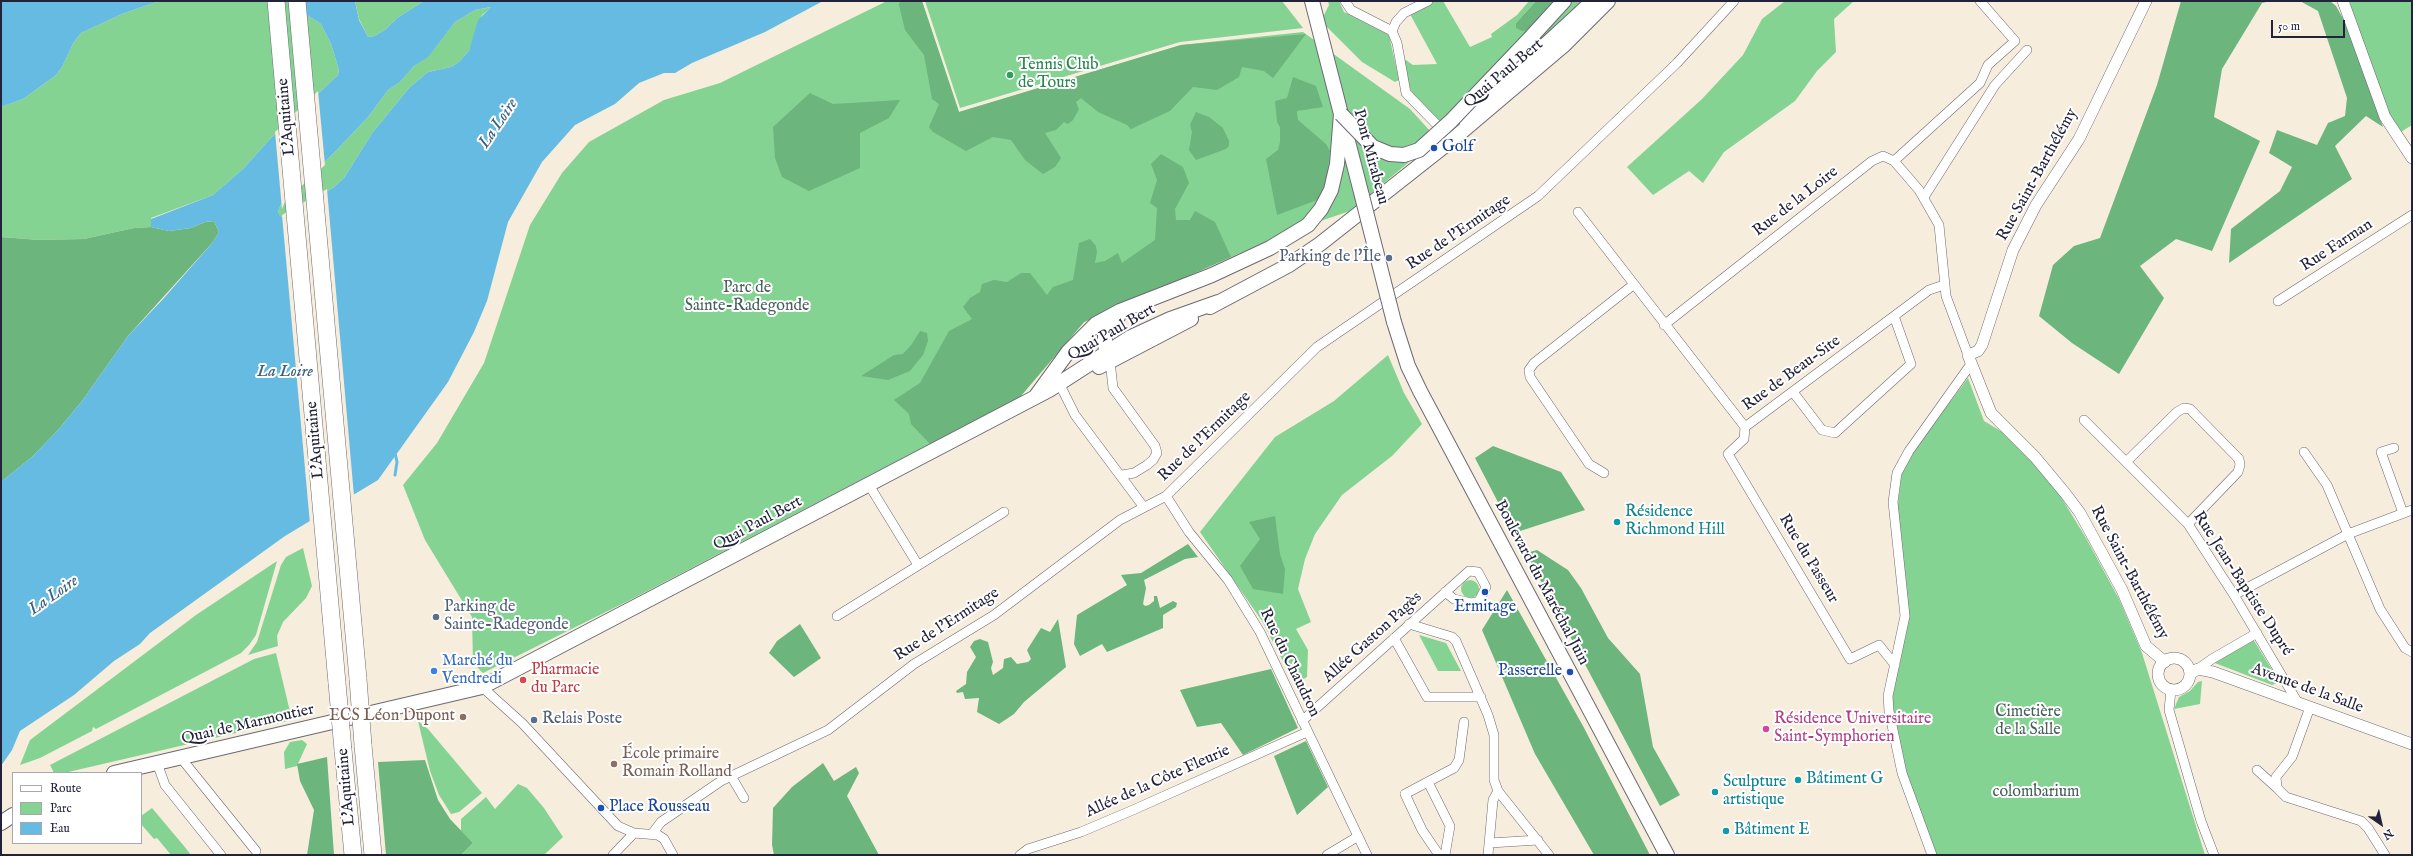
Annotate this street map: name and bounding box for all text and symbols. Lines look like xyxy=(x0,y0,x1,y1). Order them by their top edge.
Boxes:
scale bar xyxy=(2273,12,2347,38)
text: 50 m xyxy=(2278,19,2300,34)
street label: Quai Paul Bert xyxy=(1460,35,1548,113)
place label: Tennis Club de Tours xyxy=(1018,56,1099,94)
marker: Tennis Club de Tours xyxy=(1005,70,1015,80)
street label: L'Aquitaine xyxy=(274,77,300,157)
water label: La Loire xyxy=(475,95,523,153)
street label: Rue Saint-Barthélémy xyxy=(1994,105,2082,245)
street label: Pont Mirabeau xyxy=(1348,107,1392,207)
place label: Golf xyxy=(1442,138,1473,158)
marker: Golf xyxy=(1429,143,1439,153)
street label: Rue de la Loire xyxy=(1750,163,1842,241)
street label: Rue de l'Ermitage xyxy=(1403,191,1515,275)
street label: Rue Farman xyxy=(2297,216,2377,276)
place label: Parking de l'Île xyxy=(1279,248,1381,268)
marker: Parking de l'Île xyxy=(1384,253,1394,263)
park label: Parc de Sainte-Radegonde xyxy=(685,279,809,317)
street label: Quai Paul Bert xyxy=(1065,300,1159,366)
street label: Rue de Beau-Site xyxy=(1739,332,1845,416)
water label: La Loire xyxy=(257,363,313,383)
street label: Rue de l'Ermitage xyxy=(1155,388,1255,486)
street label: L'Aquitaine xyxy=(303,400,329,480)
street label: Quai Paul Bert xyxy=(710,493,806,555)
street label: Boulevard du Maréchal Juin xyxy=(1489,497,1593,669)
place label: Résidence Richmond Hill xyxy=(1625,503,1725,541)
street label: Rue Saint-Barthélémy xyxy=(2086,503,2172,643)
street label: Rue Jean-Baptiste Dupré xyxy=(2188,508,2296,660)
street label: Rue du Passeur xyxy=(1774,511,1842,607)
marker: Résidence Richmond Hill xyxy=(1612,517,1622,527)
water label: La Loire xyxy=(25,572,83,620)
street label: Rue de l'Ermitage xyxy=(891,584,1003,666)
marker: Ermitage xyxy=(1480,587,1490,597)
street label: Allée Gaston Pagès xyxy=(1320,588,1426,688)
place label: Parking de Sainte-Radegonde xyxy=(444,598,569,636)
place label: Ermitage xyxy=(1454,598,1516,618)
street label: Rue du Chaudron xyxy=(1254,606,1324,720)
marker: Parking de Sainte-Radegonde xyxy=(431,612,441,622)
place label: Marché du Vendredi xyxy=(442,652,513,690)
street label: Avenue de la Salle xyxy=(2248,660,2366,718)
place label: Pharmacie du Parc xyxy=(531,661,599,699)
place label: Passerelle xyxy=(1498,662,1562,682)
marker: Marché du Vendredi xyxy=(429,666,439,676)
marker: Passerelle xyxy=(1565,667,1575,677)
marker: Pharmacie du Parc xyxy=(518,675,528,685)
street label: Quai de Marmoutier xyxy=(180,700,316,750)
park label: Cimetière de la Salle xyxy=(1995,703,2061,741)
place label: ECS Léon Dupont xyxy=(329,707,455,727)
place label: Relais Poste xyxy=(542,710,622,730)
place label: Résidence Universitaire Saint-Symphorien xyxy=(1774,710,1931,748)
marker: ECS Léon Dupont xyxy=(458,712,468,722)
marker: Relais Poste xyxy=(529,715,539,725)
marker: Résidence Universitaire Saint-Symphorien xyxy=(1761,724,1771,734)
street label: Allée de la Côte Fleurie xyxy=(1083,742,1233,822)
place label: École primaire Romain Rolland xyxy=(622,745,732,783)
street label: L'Aquitaine xyxy=(334,747,360,827)
marker: École primaire Romain Rolland xyxy=(609,759,619,769)
place label: Bâtiment G xyxy=(1806,770,1883,790)
legend xyxy=(12,772,142,844)
place label: Sculpture artistique xyxy=(1723,773,1786,811)
marker: Bâtiment G xyxy=(1793,775,1803,785)
text: Route xyxy=(50,781,81,796)
park label: colombarium xyxy=(1993,783,2079,803)
marker: Sculpture artistique xyxy=(1710,787,1720,797)
place label: Place Rousseau xyxy=(609,798,710,818)
text: Parc xyxy=(50,801,72,816)
marker: Place Rousseau xyxy=(596,803,606,813)
north arrow xyxy=(2361,804,2401,844)
text: Eau xyxy=(50,821,70,836)
place label: Bâtiment E xyxy=(1734,821,1809,841)
text: N xyxy=(2380,825,2396,842)
marker: Bâtiment E xyxy=(1721,826,1731,836)

